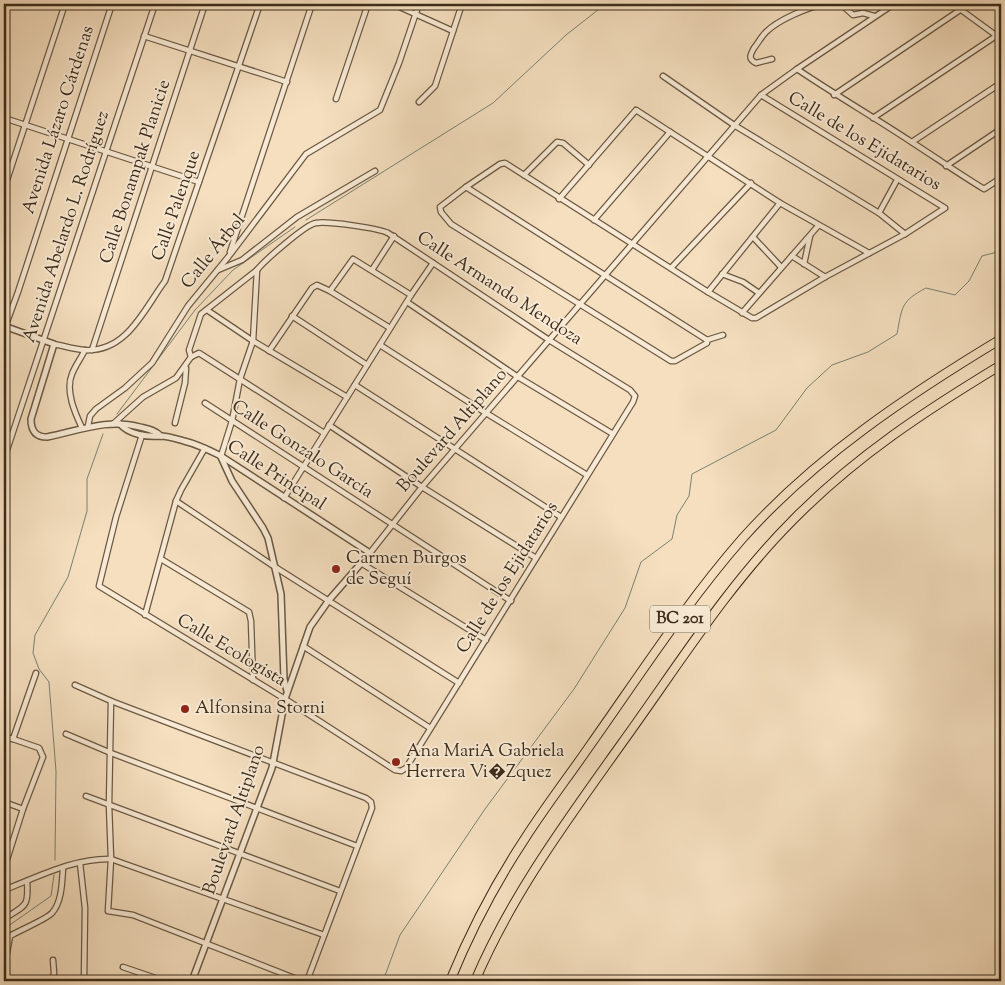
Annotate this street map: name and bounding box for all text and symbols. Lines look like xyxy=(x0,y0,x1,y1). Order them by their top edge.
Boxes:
street label: Avenida Lázaro Cárdenas xyxy=(16,22,102,218)
street label: Calle Bonampak Planicie xyxy=(94,77,178,267)
street label: Calle de los Ejidatarios xyxy=(782,86,946,198)
street label: Avenida Abelardo L. Rodríguez xyxy=(17,107,117,346)
street label: Calle Palenque xyxy=(146,147,208,265)
street label: Calle Árbol xyxy=(176,209,252,295)
street label: Calle Armando Mendoza xyxy=(411,226,587,352)
street label: Boulevard Altiplano xyxy=(392,363,514,499)
street label: Calle Gonzalo García xyxy=(226,394,378,506)
street label: Calle Principal xyxy=(221,434,331,518)
street label: Calle de los Ejidatarios xyxy=(451,497,565,659)
place label: Carmen Burgos de Seguí xyxy=(346,546,467,593)
marker: Carmen Burgos de Seguí xyxy=(330,563,342,575)
road number: BC 201 xyxy=(650,606,710,632)
street label: Calle Ecologista xyxy=(171,608,291,694)
place label: Alfonsina Storni xyxy=(195,696,325,722)
marker: Alfonsina Storni xyxy=(179,703,191,715)
place label: Ana MariA Gabriela Herrera Vi�Zquez xyxy=(406,739,564,786)
street label: Boulevard Altiplano xyxy=(197,741,273,898)
marker: Ana MariA Gabriela Herrera Vi�Zquez xyxy=(390,756,402,768)

